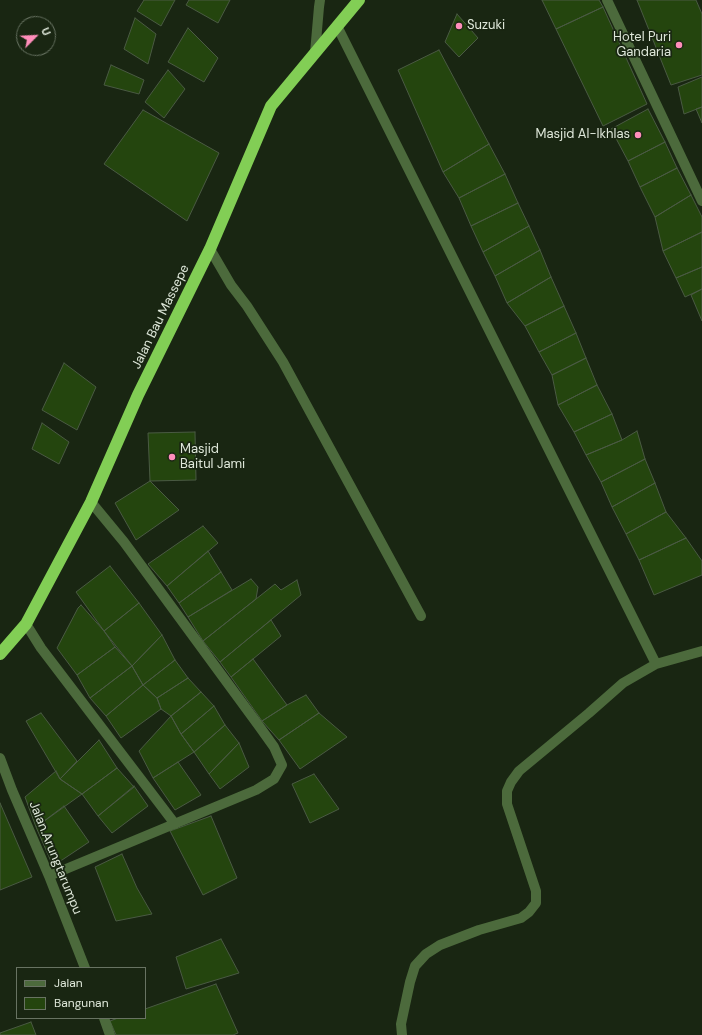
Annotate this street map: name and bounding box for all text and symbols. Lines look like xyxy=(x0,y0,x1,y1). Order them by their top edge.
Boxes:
north arrow xyxy=(16,16,56,56)
place label: Suzuki xyxy=(467,18,505,34)
marker: Suzuki xyxy=(454,21,464,31)
text: U xyxy=(38,25,54,38)
place label: Hotel Puri Gandaria xyxy=(613,30,671,61)
marker: Hotel Puri Gandaria xyxy=(674,40,684,50)
place label: Masjid Al-Ikhlas xyxy=(535,127,630,143)
marker: Masjid Al-Ikhlas xyxy=(633,130,643,140)
street label: Jalan Bau Massepe xyxy=(129,262,193,372)
place label: Masjid Baitul Jami xyxy=(180,442,245,473)
marker: Masjid Baitul Jami xyxy=(167,452,177,462)
street label: Jalan.Arungtarumpu xyxy=(25,799,85,917)
legend xyxy=(16,967,146,1019)
text: Jalan xyxy=(54,975,83,991)
text: Bangunan xyxy=(54,995,109,1011)

